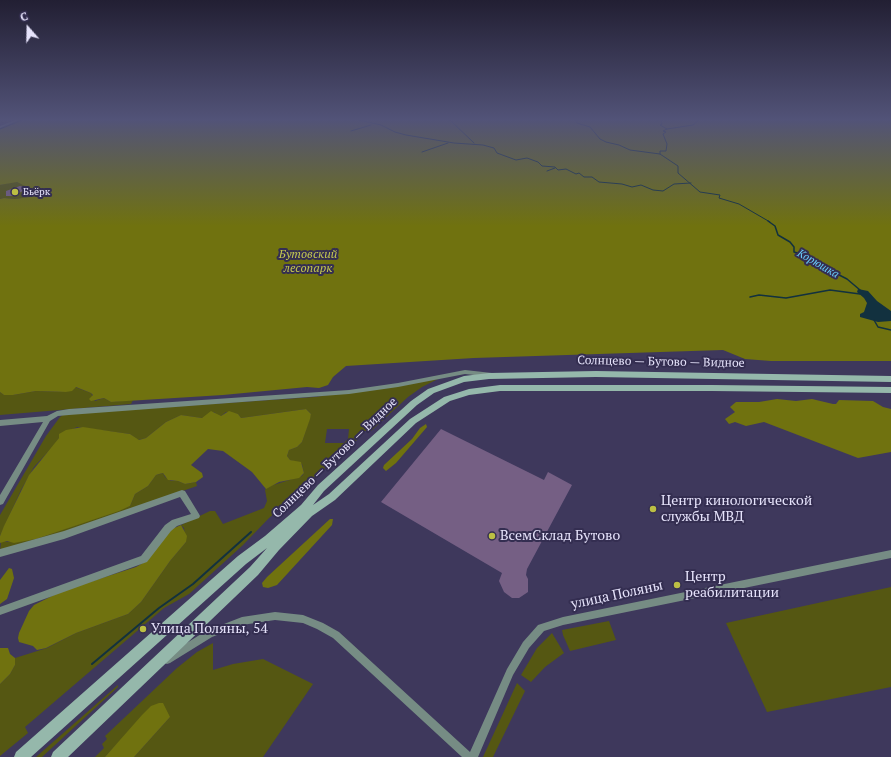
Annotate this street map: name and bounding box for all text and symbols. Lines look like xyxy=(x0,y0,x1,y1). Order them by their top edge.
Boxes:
north arrow xyxy=(8,8,48,48)
text: С xyxy=(18,9,30,25)
place label: Бьёрк xyxy=(23,186,50,198)
marker: Бьёрк xyxy=(10,187,20,197)
water label: Корюшка xyxy=(795,247,841,281)
park label: Бутовский лесопарк xyxy=(279,248,337,276)
street label: Солнцево — Бутово — Видное xyxy=(577,353,745,371)
street label: Солнцево — Бутово — Видное xyxy=(270,395,400,521)
place label: Центр кинологической службы МВД xyxy=(661,493,812,526)
marker: Центр кинологической службы МВД xyxy=(648,504,658,514)
place label: ВсемСклад Бутово xyxy=(500,528,620,544)
marker: ВсемСклад Бутово xyxy=(487,531,497,541)
place label: Центр реабилитации xyxy=(685,569,779,602)
street label: улица Поляны xyxy=(570,577,664,613)
marker: Центр реабилитации xyxy=(672,580,682,590)
place label: Улица Поляны, 54 xyxy=(151,621,268,637)
marker: Улица Поляны, 54 xyxy=(138,624,148,634)

